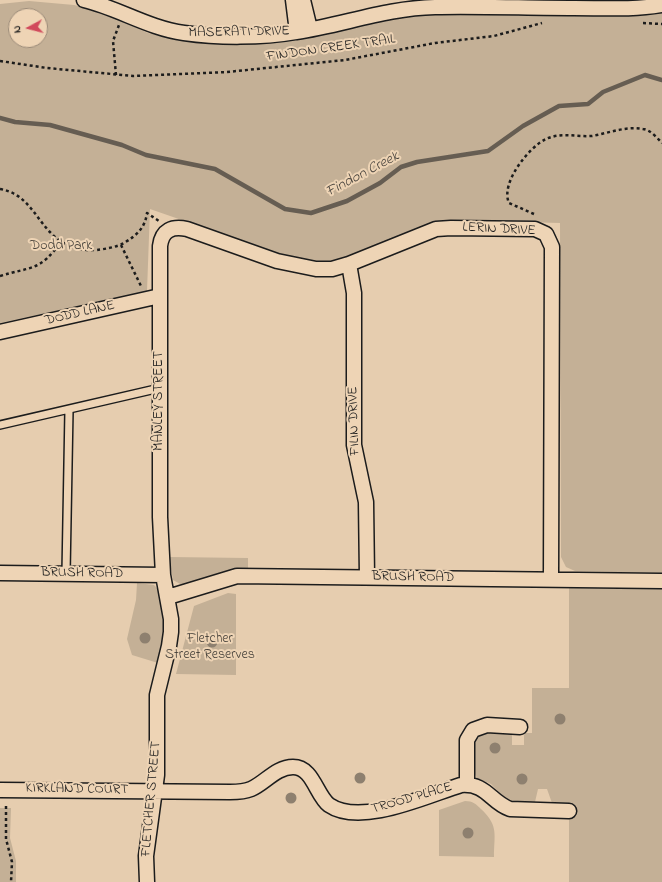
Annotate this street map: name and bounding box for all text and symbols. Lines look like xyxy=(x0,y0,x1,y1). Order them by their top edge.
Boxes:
north arrow xyxy=(8,8,48,48)
street label: MASERATI DRIVE xyxy=(188,24,290,42)
text: N xyxy=(9,25,25,34)
street label: FINDON CREEK TRAIL xyxy=(266,32,396,66)
water label: Findon Creek xyxy=(323,148,403,202)
street label: LERIN DRIVE xyxy=(462,220,536,240)
park label: Dodd Park xyxy=(30,239,92,255)
street label: DODD LANE xyxy=(43,298,117,330)
street label: MANLEY STREET xyxy=(152,351,168,451)
street label: FILIN DRIVE xyxy=(345,386,365,456)
street label: BRUSH ROAD xyxy=(41,565,123,583)
street label: BRUSH ROAD xyxy=(372,569,454,587)
park label: Fletcher Street Reserves xyxy=(165,632,255,664)
street label: FLETCHER STREET xyxy=(139,740,165,858)
street label: TROOD PLACE xyxy=(370,779,454,819)
street label: KIRKLAND COURT xyxy=(26,781,128,799)

